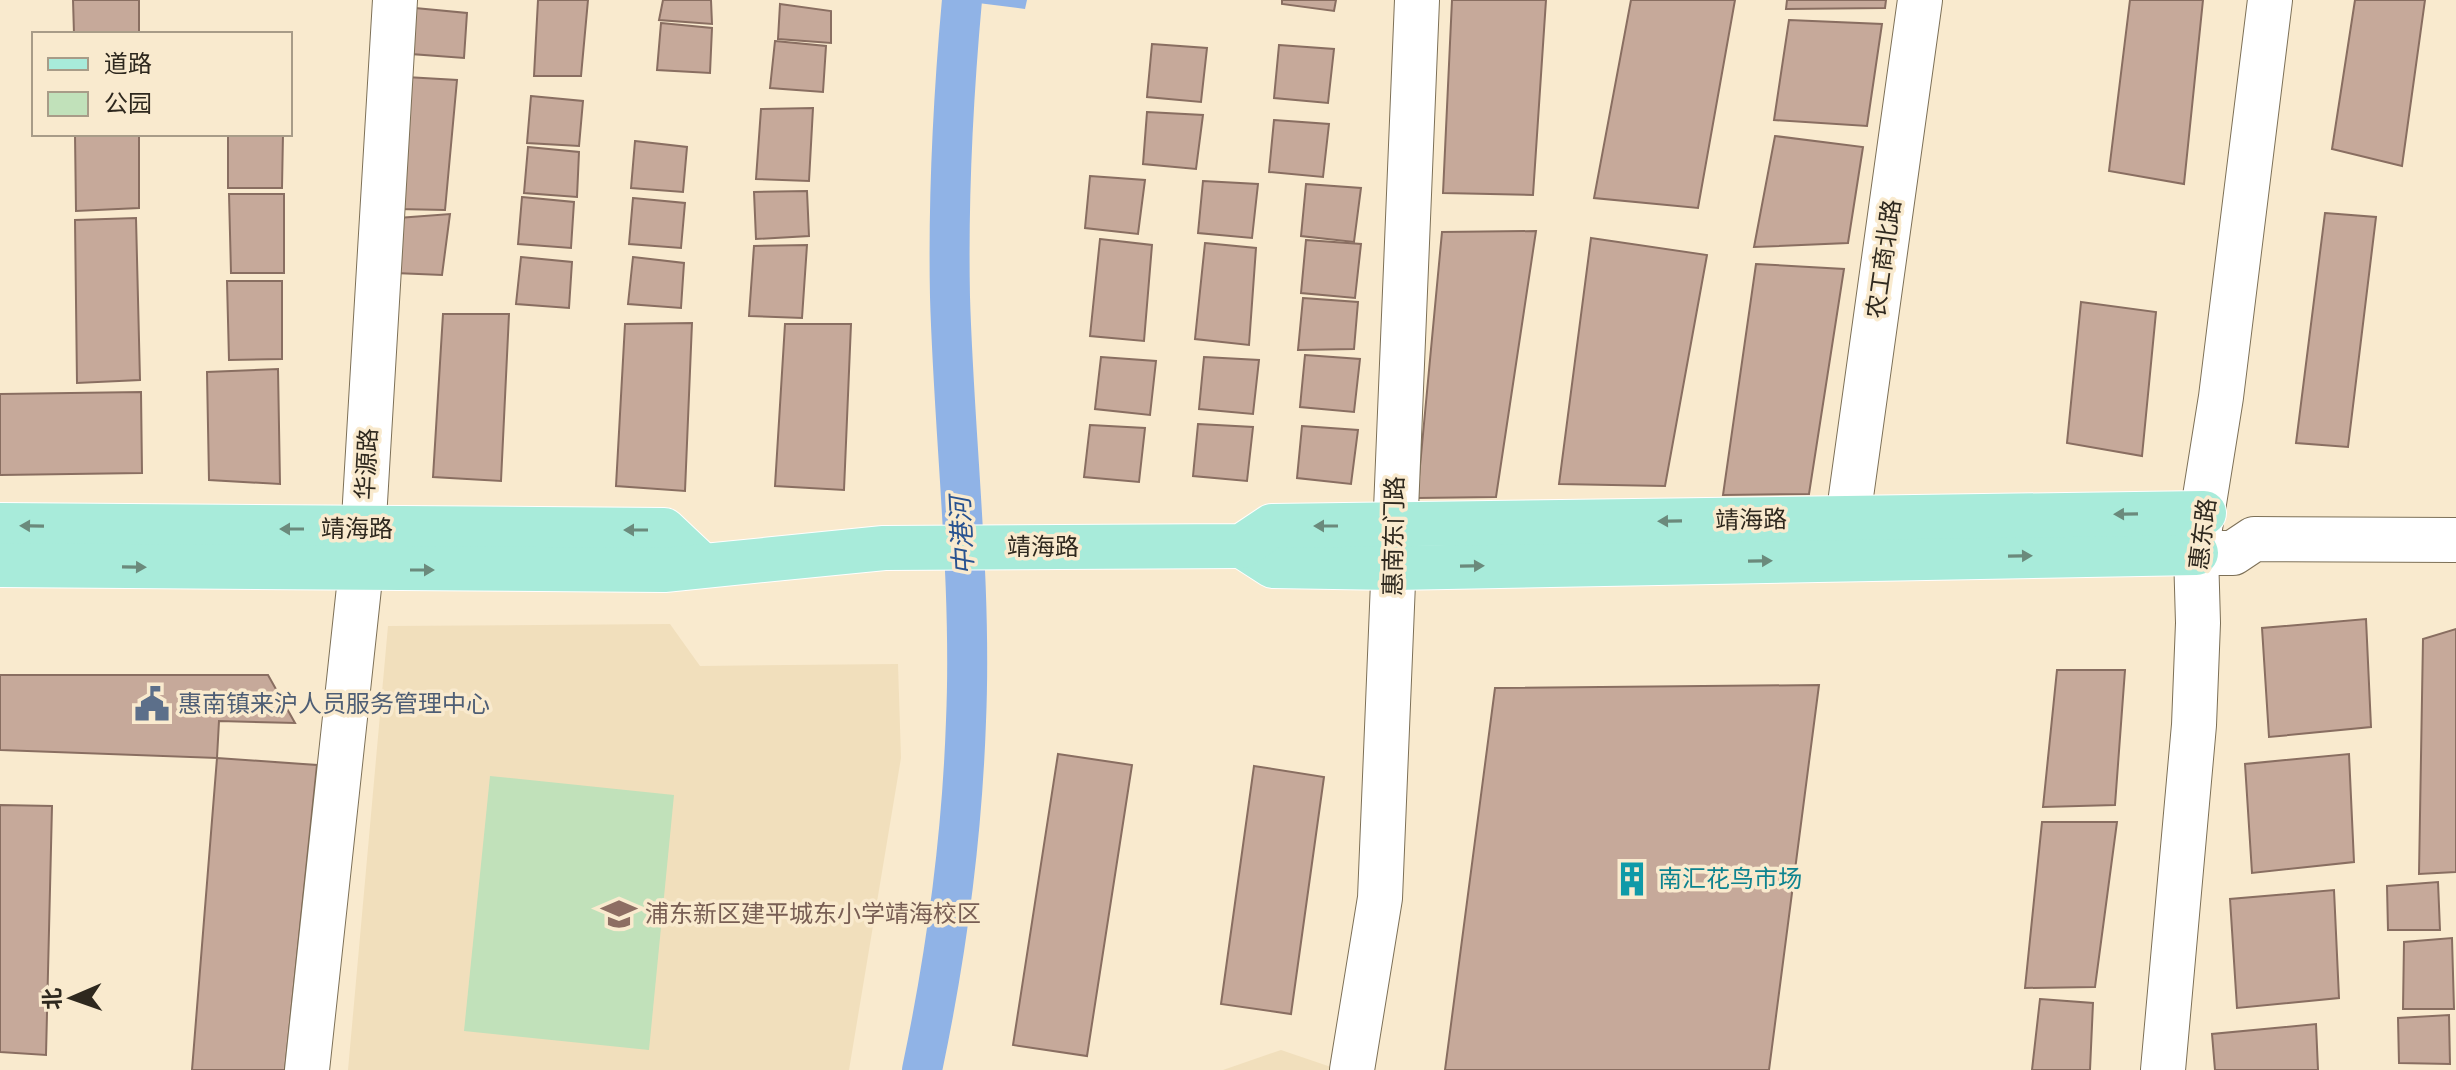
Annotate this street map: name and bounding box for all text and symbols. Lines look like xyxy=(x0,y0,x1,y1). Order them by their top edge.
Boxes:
legend xyxy=(32,32,292,136)
text: 道路 xyxy=(104,50,152,78)
text: 公园 xyxy=(104,90,152,118)
street label: 农工商北路 xyxy=(1862,198,1906,320)
street label: 华源路 xyxy=(351,427,383,501)
street label: 惠南东门路 xyxy=(1379,476,1409,596)
water label: 中港河 xyxy=(945,491,979,576)
street label: 惠东路 xyxy=(2185,497,2221,571)
street label: 靖海路 xyxy=(1715,505,1787,535)
one-way arrow xyxy=(2113,508,2138,520)
street label: 靖海路 xyxy=(321,515,393,543)
one-way arrow xyxy=(1657,515,1682,527)
one-way arrow xyxy=(1313,519,1338,532)
one-way arrow xyxy=(19,520,44,532)
one-way arrow xyxy=(279,523,304,535)
one-way arrow xyxy=(623,524,648,536)
street label: 靖海路 xyxy=(1007,533,1079,561)
one-way arrow xyxy=(2008,550,2033,562)
one-way arrow xyxy=(1748,554,1773,567)
one-way arrow xyxy=(1460,560,1485,572)
one-way arrow xyxy=(122,561,147,573)
one-way arrow xyxy=(410,564,435,576)
public building icon: 惠南镇来沪人员服务管理中心 xyxy=(133,685,171,723)
place label: 惠南镇来沪人员服务管理中心 xyxy=(178,690,490,718)
building icon: 南汇花鸟市场 xyxy=(1613,860,1651,898)
place label: 南汇花鸟市场 xyxy=(1658,865,1802,893)
school or university icon: 浦东新区建平城东小学靖海校区 xyxy=(600,895,638,933)
place label: 浦东新区建平城东小学靖海校区 xyxy=(645,900,981,928)
north arrow xyxy=(32,958,112,1038)
text: 北 xyxy=(40,987,65,1010)

